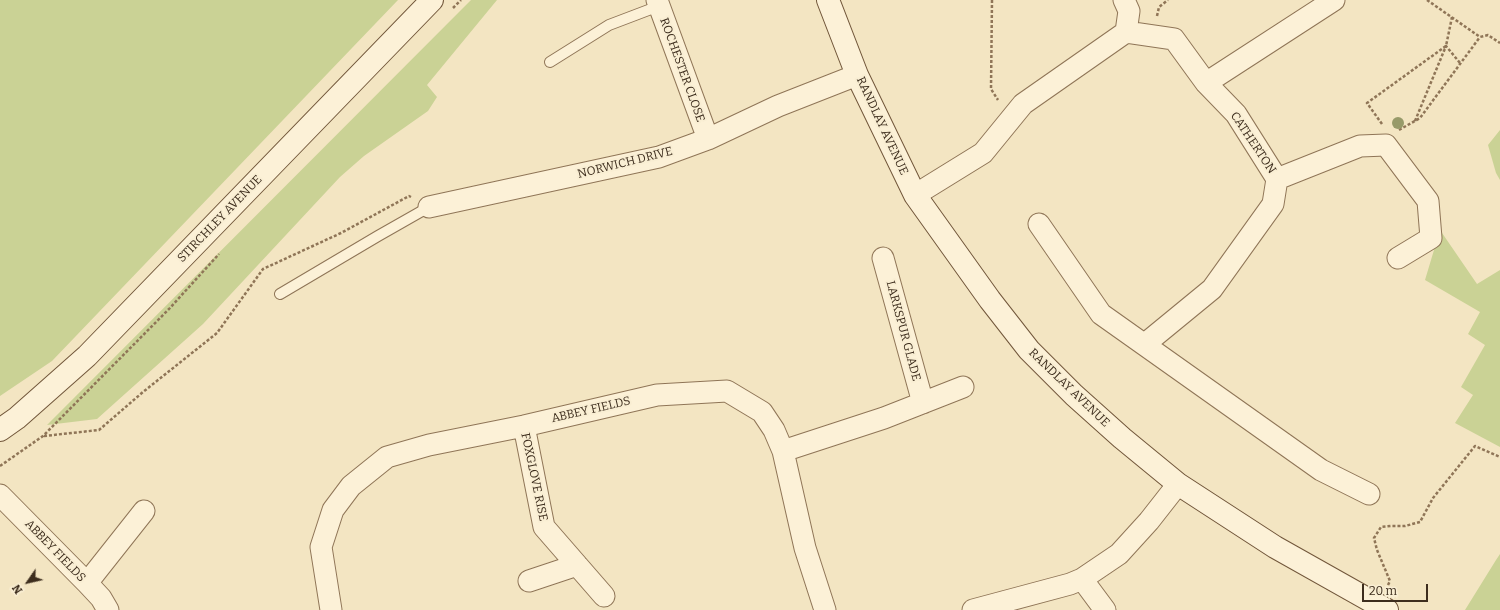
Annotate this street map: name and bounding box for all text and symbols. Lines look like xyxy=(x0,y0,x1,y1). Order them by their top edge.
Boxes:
street label: ROCHESTER CLOSE xyxy=(656,16,708,124)
street label: RANDLAY AVENUE xyxy=(853,75,911,177)
street label: CATHERTON xyxy=(1227,109,1279,177)
street label: NORWICH DRIVE xyxy=(576,144,674,182)
street label: STIRCHLEY AVENUE xyxy=(175,172,265,266)
street label: LARKSPUR GLADE xyxy=(883,279,923,383)
street label: RANDLAY AVENUE xyxy=(1026,346,1112,430)
street label: ABBEY FIELDS xyxy=(550,394,632,426)
street label: FOXGLOVE RISE xyxy=(518,431,550,523)
street label: ABBEY FIELDS xyxy=(22,517,88,585)
north arrow xyxy=(8,562,48,602)
scale bar xyxy=(1364,576,1430,602)
text: N xyxy=(10,582,25,596)
text: 20 m xyxy=(1369,584,1397,598)

